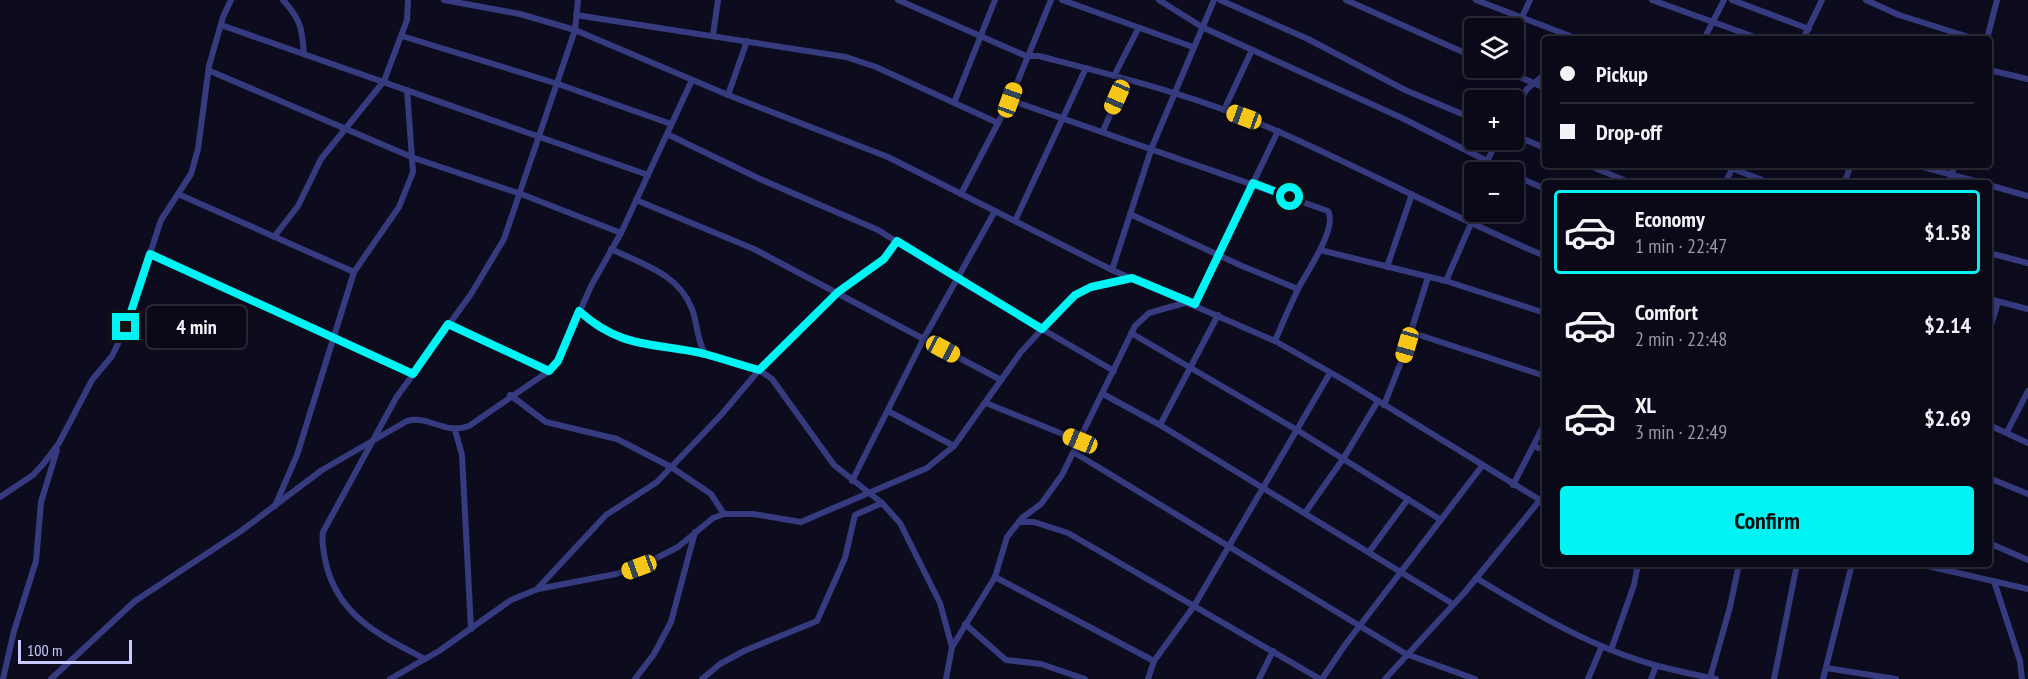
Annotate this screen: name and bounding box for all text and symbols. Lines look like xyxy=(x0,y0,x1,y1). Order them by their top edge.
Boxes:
map controls xyxy=(1464,18,1524,222)
button: layers xyxy=(1464,18,1524,78)
text: Pickup xyxy=(1596,60,1648,88)
car xyxy=(1101,77,1133,117)
car xyxy=(995,80,1025,120)
button: + xyxy=(1464,90,1524,150)
car xyxy=(1224,102,1264,132)
text: Drop-off xyxy=(1596,118,1662,146)
button: − xyxy=(1464,162,1524,222)
route start xyxy=(1276,183,1303,210)
icon: car xyxy=(1563,205,1617,259)
text: Economy xyxy=(1635,205,1705,233)
text: $1.58 xyxy=(1924,218,1971,246)
text: 1 min · 22:47 xyxy=(1635,233,1727,259)
icon: car xyxy=(1563,298,1617,352)
text: Comfort xyxy=(1635,298,1698,326)
callout: 4 min xyxy=(147,306,246,348)
text: $2.14 xyxy=(1924,311,1971,339)
route end xyxy=(112,313,139,340)
text: 4 min xyxy=(176,314,217,340)
car xyxy=(1393,325,1421,365)
text: 2 min · 22:48 xyxy=(1635,326,1727,352)
car xyxy=(923,333,963,365)
icon: car xyxy=(1563,391,1617,445)
text: XL xyxy=(1635,391,1656,419)
text: $2.69 xyxy=(1924,404,1971,432)
text: 3 min · 22:49 xyxy=(1635,419,1727,445)
car xyxy=(1060,426,1100,456)
button: Confirm xyxy=(1560,486,1974,555)
car xyxy=(619,552,659,582)
scale bar xyxy=(18,637,132,664)
text: 100 m xyxy=(27,640,62,660)

